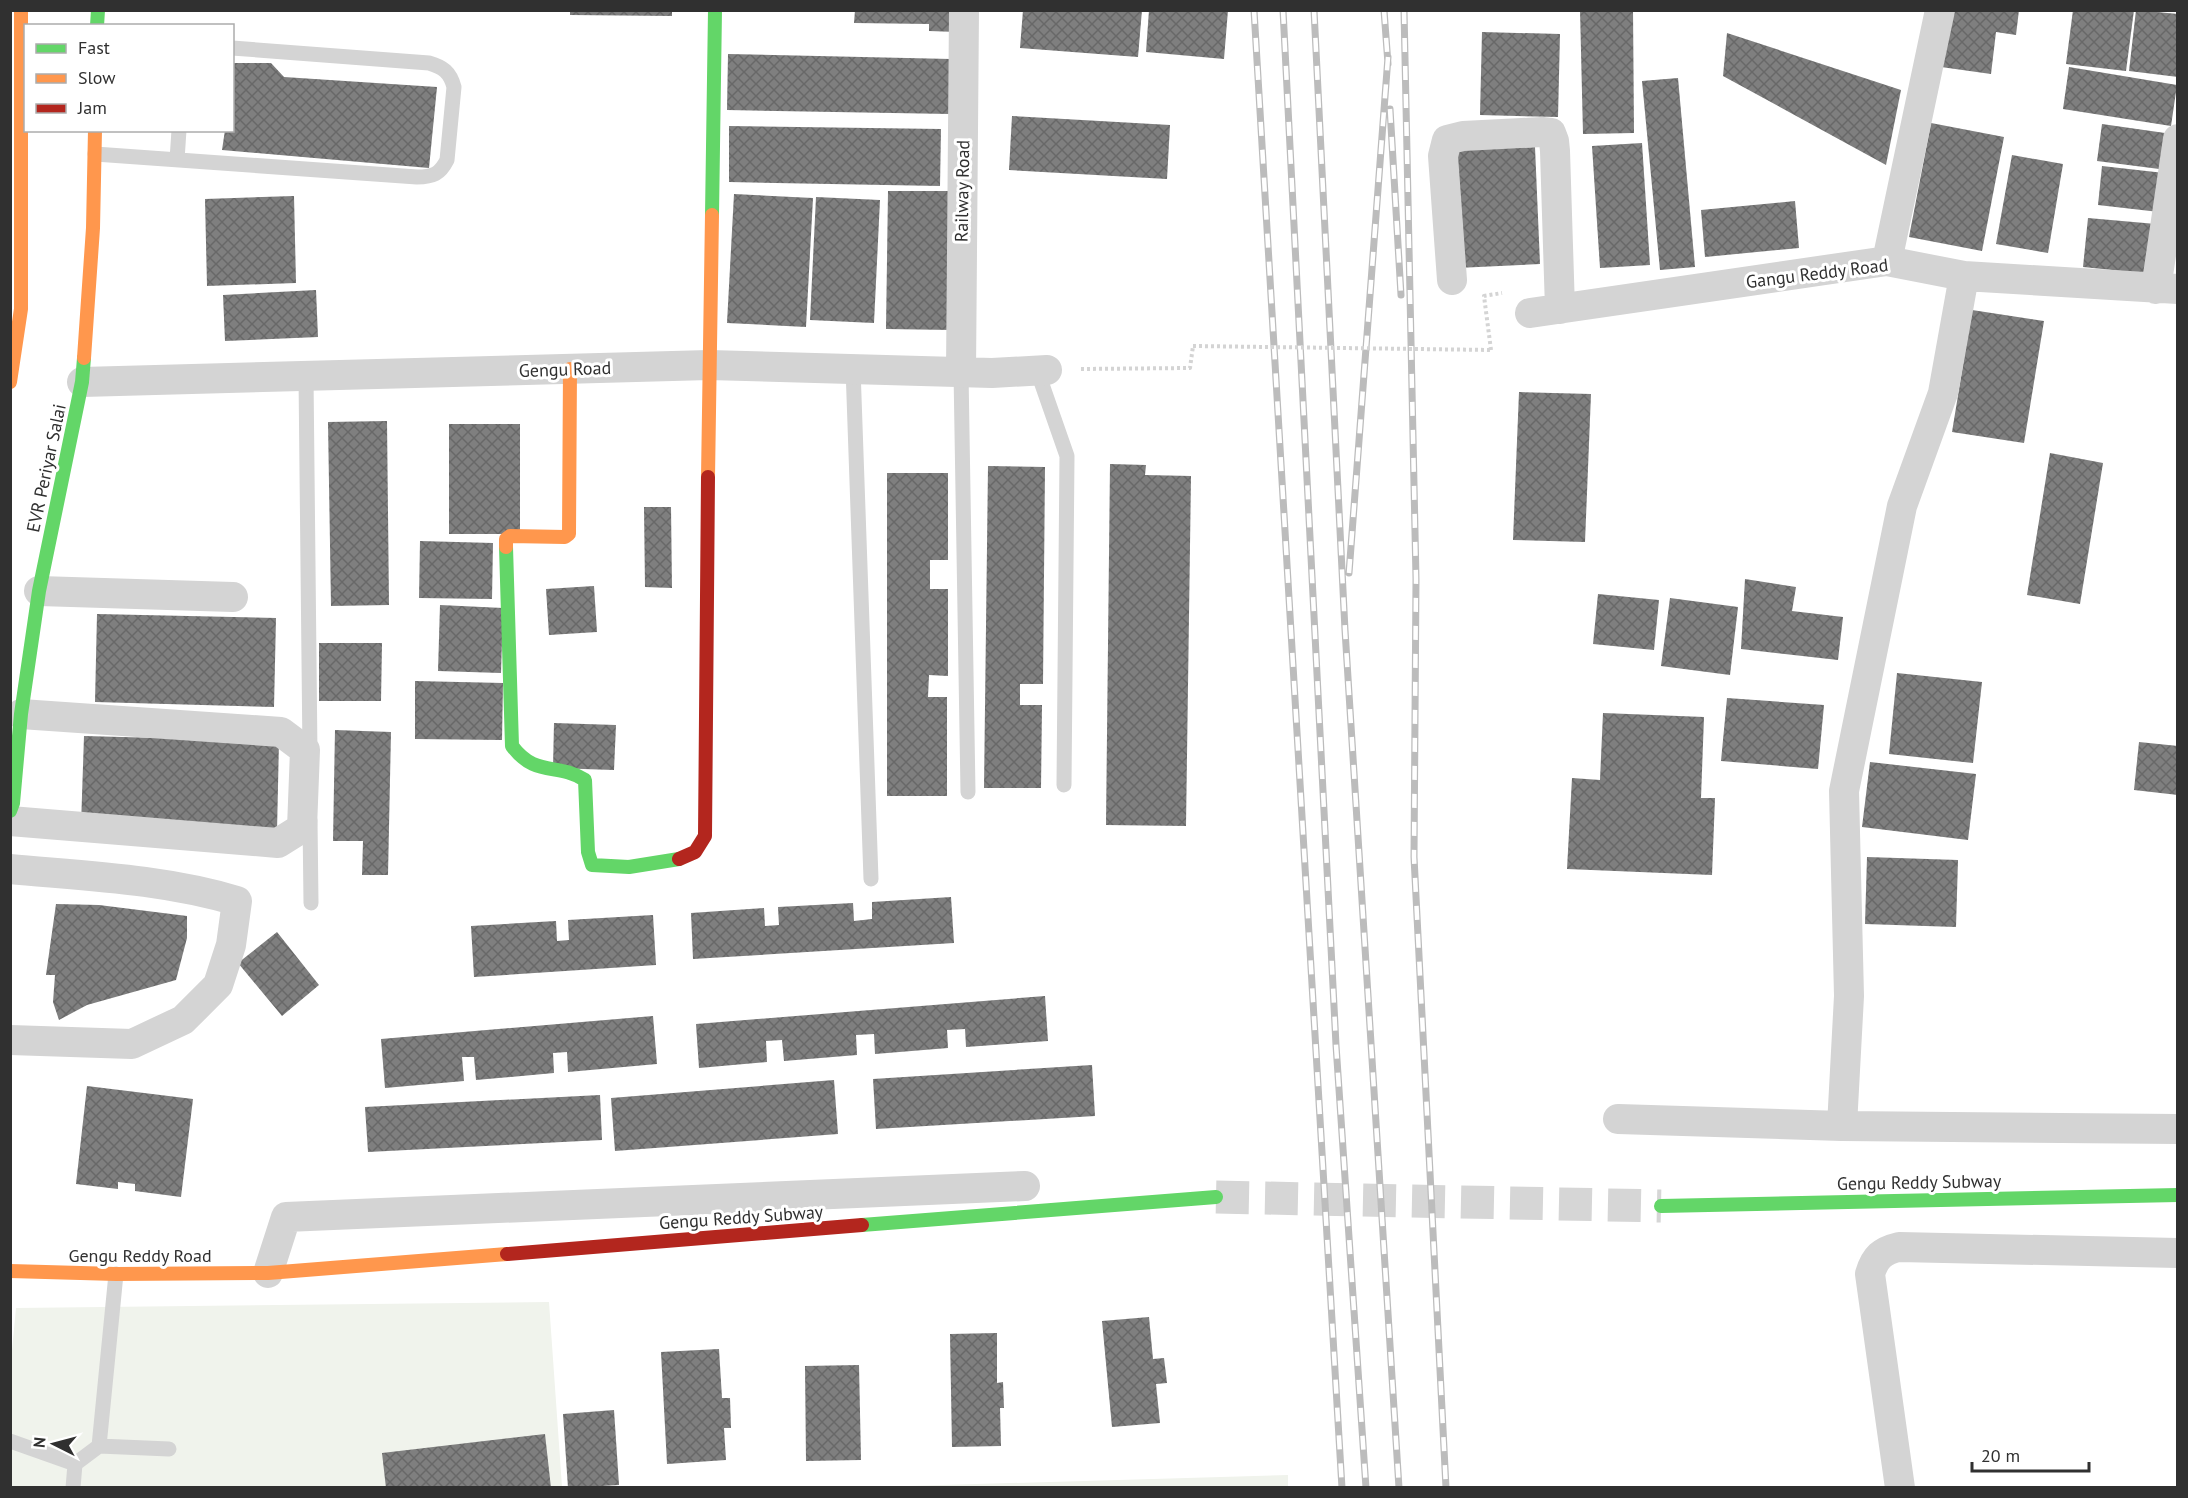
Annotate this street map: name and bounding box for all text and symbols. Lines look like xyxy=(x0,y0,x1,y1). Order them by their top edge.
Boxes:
legend xyxy=(24,24,234,132)
text: Fast xyxy=(78,36,110,59)
text: Slow xyxy=(78,66,116,89)
text: Jam xyxy=(77,96,107,119)
street label: Railway Road xyxy=(950,140,974,242)
street label: Gangu Reddy Road xyxy=(1745,253,1889,293)
street label: Gengu Road xyxy=(518,356,612,382)
street label: EVR Periyar Salai xyxy=(21,402,71,534)
street label: Gengu Reddy Subway xyxy=(1837,1169,2002,1195)
street label: Gengu Reddy Subway xyxy=(658,1200,824,1234)
street label: Gengu Reddy Road xyxy=(68,1244,212,1267)
north arrow xyxy=(24,1414,84,1474)
scale bar xyxy=(1972,1435,2089,1473)
text: N xyxy=(29,1436,50,1449)
text: 20 m xyxy=(1981,1444,2020,1467)

